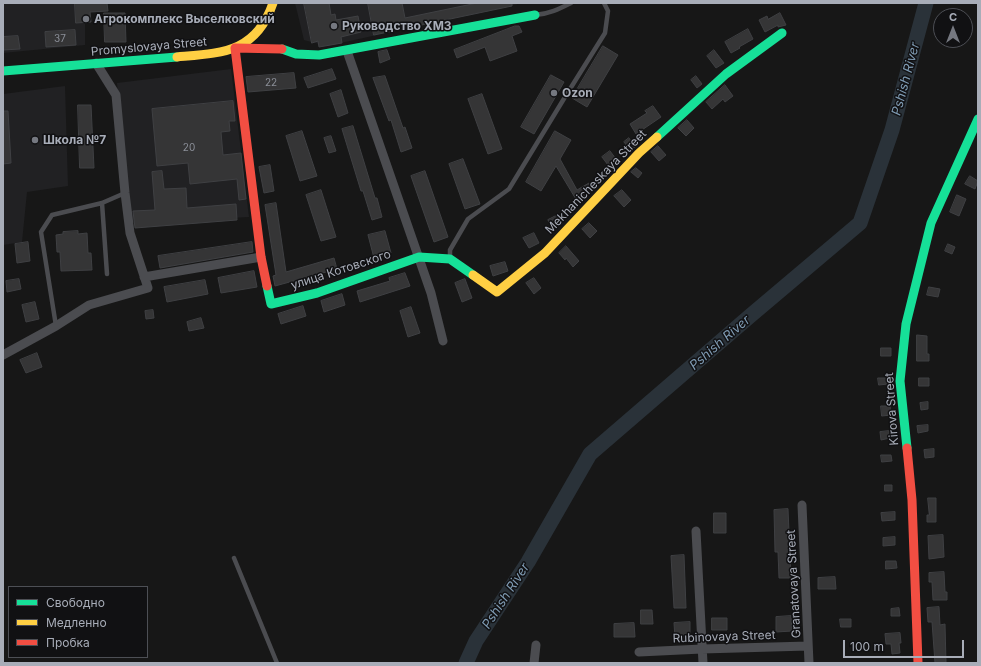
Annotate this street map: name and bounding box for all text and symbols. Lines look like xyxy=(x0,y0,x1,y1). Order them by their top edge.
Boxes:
north arrow xyxy=(933,8,973,48)
text: С xyxy=(949,10,957,24)
place label: Агрокомплекс Выселковский xyxy=(94,12,275,26)
marker: Агрокомплекс Выселковский xyxy=(81,14,91,24)
place label: Руководство ХМЗ xyxy=(342,19,452,33)
marker: Руководство ХМЗ xyxy=(329,21,339,31)
house number: 37 xyxy=(54,33,66,45)
street label: Promyslovaya Street xyxy=(90,35,208,59)
water label: Pshish River xyxy=(889,41,923,117)
house number: 22 xyxy=(265,77,277,89)
place label: Ozon xyxy=(562,86,593,100)
marker: Ozon xyxy=(549,88,559,98)
street label: Mekhanicheskaya Street xyxy=(542,127,650,237)
place label: Школа №7 xyxy=(43,133,106,147)
marker: Школа №7 xyxy=(30,135,40,145)
house number: 20 xyxy=(183,142,195,154)
street label: улица Котовского xyxy=(289,247,393,293)
water label: Pshish River xyxy=(687,312,753,374)
street label: Kirova Street xyxy=(882,372,902,446)
street label: Granatovaya Street xyxy=(784,529,804,639)
water label: Pshish River xyxy=(479,560,533,632)
legend xyxy=(8,586,148,658)
text: Свободно xyxy=(46,595,105,610)
text: Медленно xyxy=(46,615,107,630)
street label: Rubinovaya Street xyxy=(672,628,776,646)
scale bar xyxy=(845,632,966,658)
text: Пробка xyxy=(46,635,90,650)
text: 100 m xyxy=(850,639,884,654)

